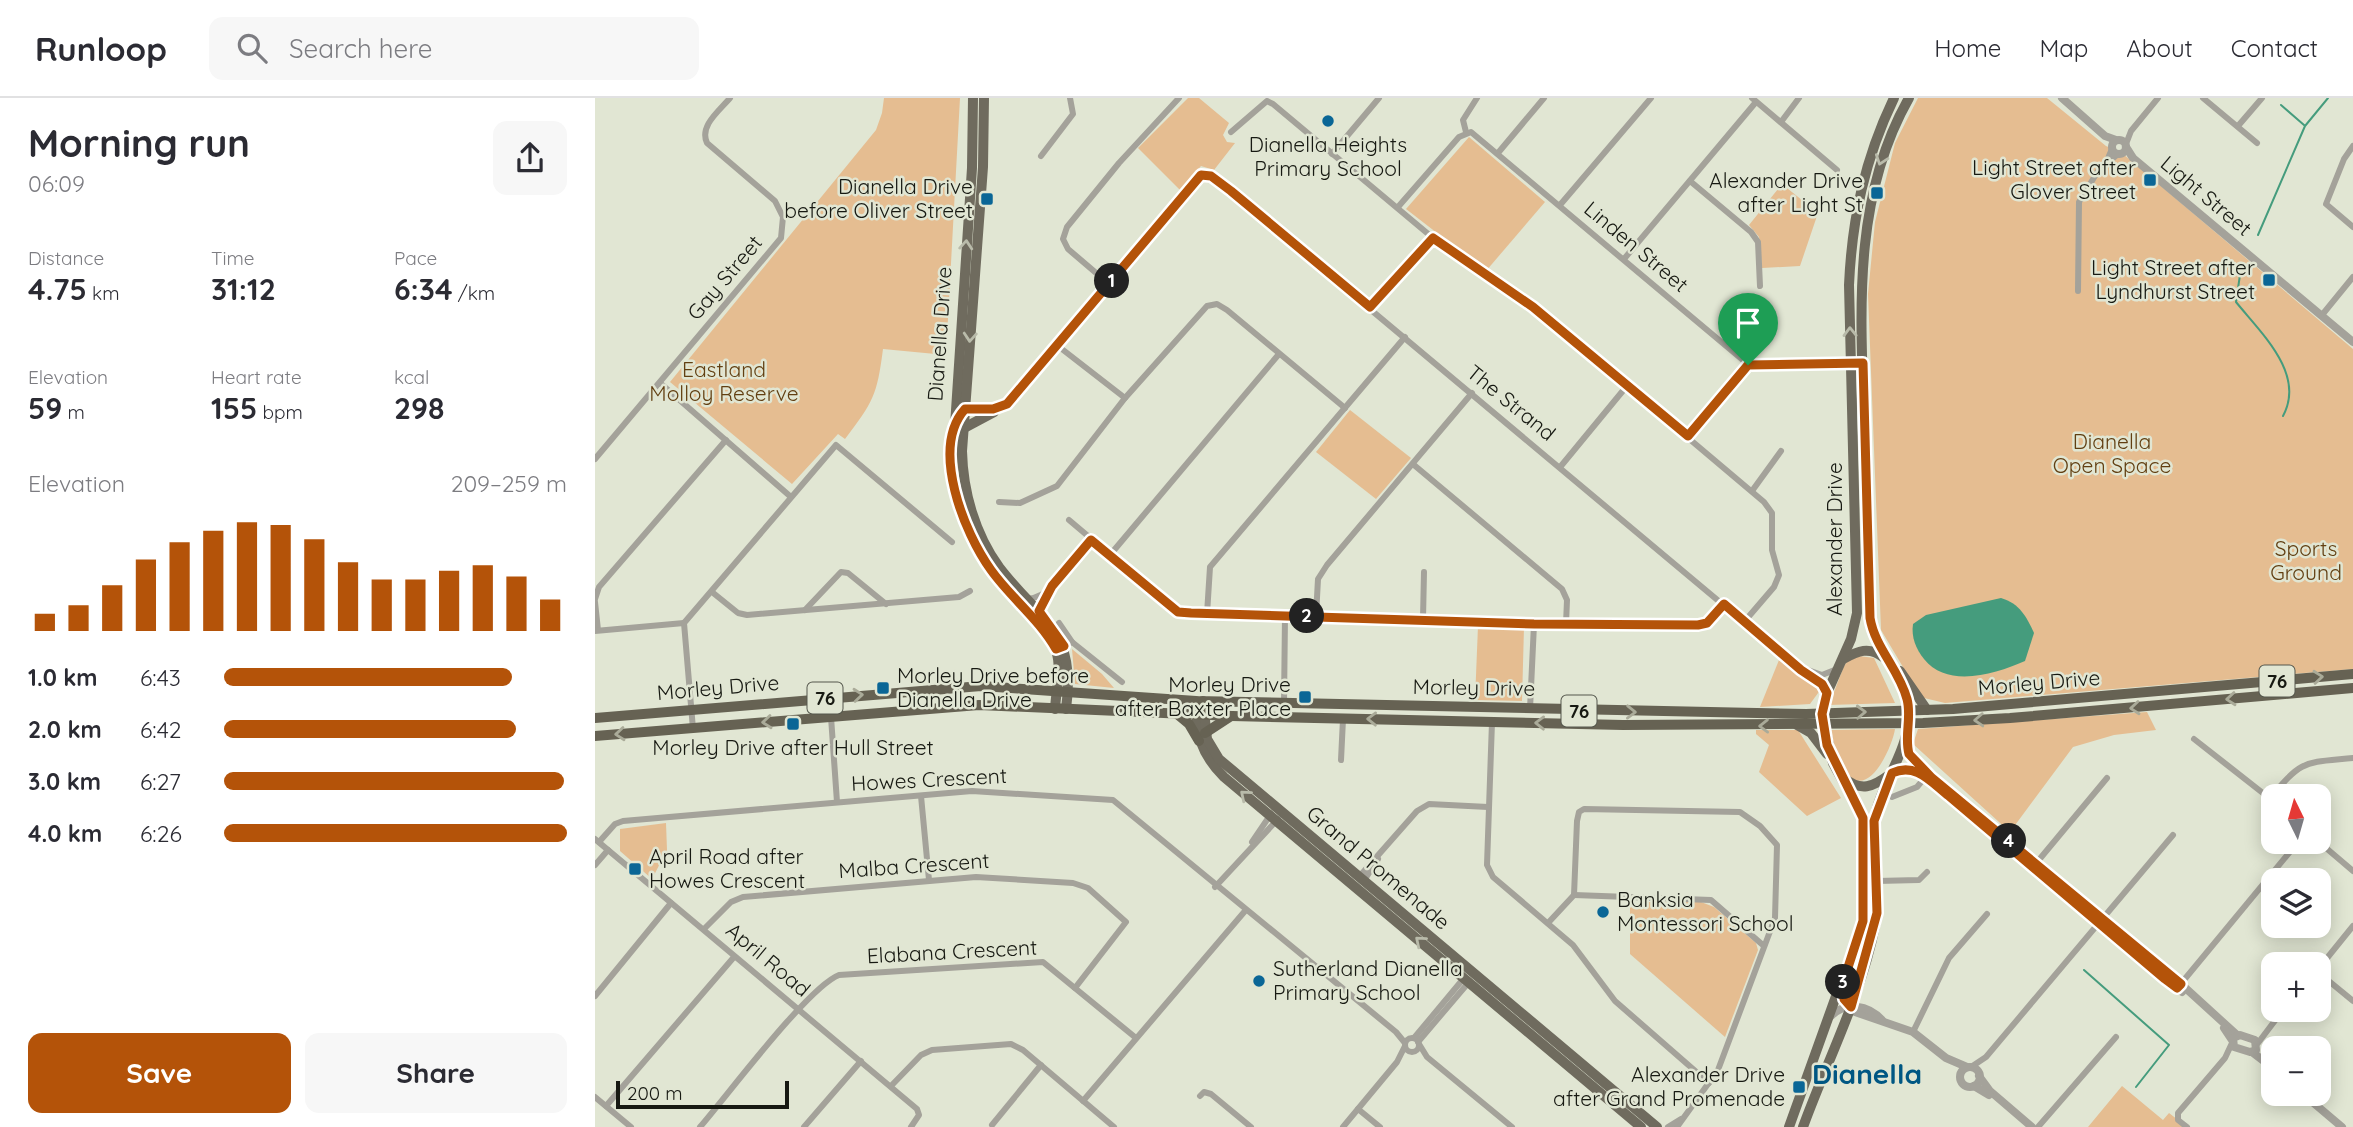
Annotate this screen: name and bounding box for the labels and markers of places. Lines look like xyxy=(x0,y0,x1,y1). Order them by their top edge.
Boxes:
marker: Dianella Heights Primary School xyxy=(1320,113,1336,129)
place label: Dianella Heights Primary School xyxy=(1249,131,1407,181)
place label: Light Street after Glover Street xyxy=(1972,154,2136,204)
place label: Alexander Drive after Light St xyxy=(1709,167,1863,217)
marker: Light Street after Glover Street xyxy=(2142,172,2158,188)
place label: Dianella Drive before Oliver Street xyxy=(784,173,973,223)
marker: Alexander Drive after Light St xyxy=(1869,185,1885,201)
marker: Dianella Drive before Oliver Street xyxy=(979,191,995,207)
place label: Light Street after Lyndhurst Street xyxy=(2091,254,2255,304)
pin: 1 xyxy=(1095,264,1129,298)
marker: Light Street after Lyndhurst Street xyxy=(2261,272,2277,288)
pin xyxy=(1718,293,1778,365)
pin: 2 xyxy=(1289,598,1325,634)
place label: Morley Drive before Dianella Drive xyxy=(897,662,1089,712)
place label: Morley Drive after Baxter Place xyxy=(1115,671,1291,721)
marker: Morley Drive before Dianella Drive xyxy=(875,680,891,696)
marker: Morley Drive after Baxter Place xyxy=(1297,689,1313,705)
marker: Morley Drive after Hull Street xyxy=(785,716,801,732)
place label: Morley Drive after Hull Street xyxy=(652,734,934,760)
pin: 4 xyxy=(1991,824,2027,858)
place label: April Road after Howes Crescent xyxy=(649,843,805,893)
marker: April Road after Howes Crescent xyxy=(627,861,643,877)
place label: Banksia Montessori School xyxy=(1617,886,1794,936)
marker: Banksia Montessori School xyxy=(1595,904,1611,920)
place label: Sutherland Dianella Primary School xyxy=(1273,955,1463,1005)
pin: 3 xyxy=(1825,964,1861,1000)
marker: Sutherland Dianella Primary School xyxy=(1251,973,1267,989)
place label: Alexander Drive after Grand Promenade xyxy=(1553,1061,1785,1111)
marker: Alexander Drive after Grand Promenade xyxy=(1791,1079,1807,1095)

